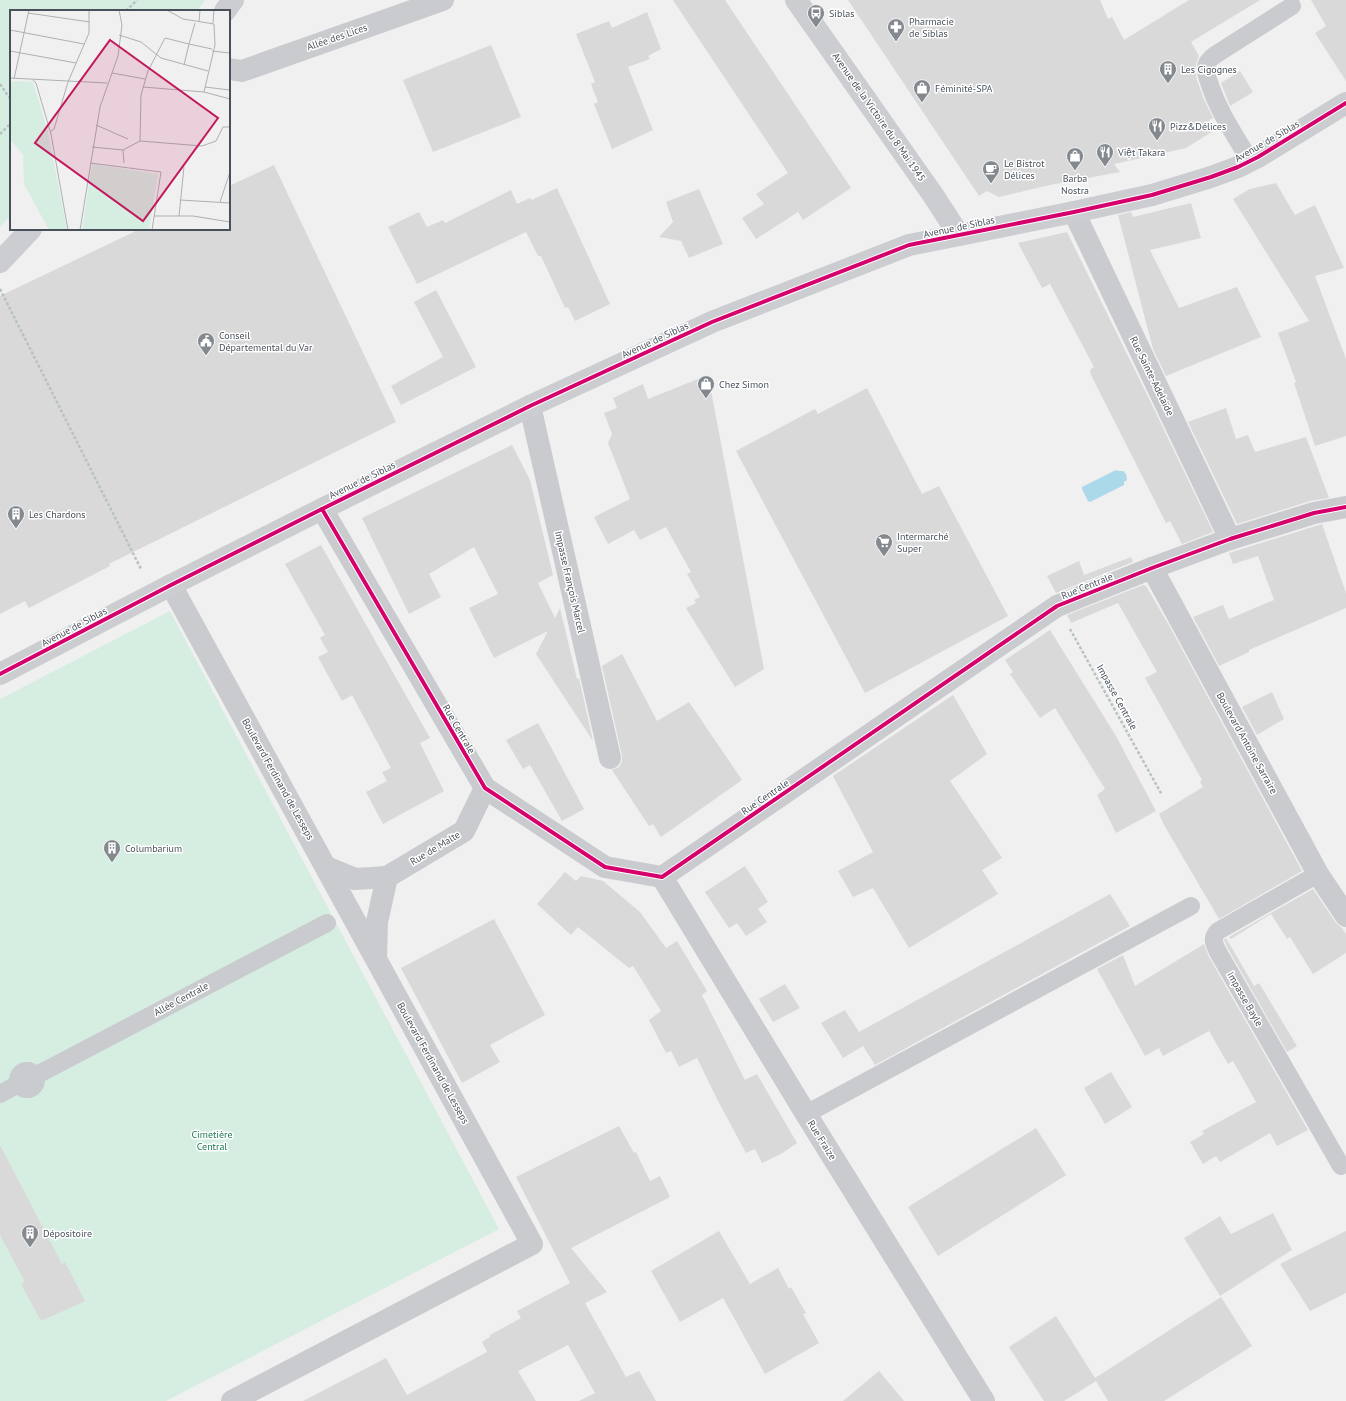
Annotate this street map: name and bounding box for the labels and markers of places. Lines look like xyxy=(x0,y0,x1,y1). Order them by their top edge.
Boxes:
bus stop icon: Siblas xyxy=(806,3,826,28)
place label: Siblas xyxy=(829,7,854,20)
place label: Pharmacie de Siblas xyxy=(909,15,954,40)
pharmacy icon: Pharmacie de Siblas xyxy=(886,17,906,42)
building icon: Les Cigognes xyxy=(1158,59,1178,84)
place label: Les Cigognes xyxy=(1181,63,1237,76)
shop icon: Féminité-SPA xyxy=(912,78,932,103)
place label: Féminité-SPA xyxy=(935,82,992,95)
restaurant icon: Pizz&Délices xyxy=(1147,116,1167,141)
place label: Pizz&Délices xyxy=(1170,120,1226,133)
restaurant icon: Việt Takara xyxy=(1095,142,1115,167)
shop icon: Barba Nostra xyxy=(1065,146,1085,171)
place label: Việt Takara xyxy=(1117,146,1165,159)
place label: Le Bistrot Délices xyxy=(1004,157,1045,182)
cafe icon: Le Bistrot Délices xyxy=(981,159,1001,184)
place label: Barba Nostra xyxy=(1061,172,1089,197)
place label: Conseil Départemental du Var xyxy=(219,329,313,354)
public building icon: Conseil Départemental du Var xyxy=(196,331,216,356)
shop icon: Chez Simon xyxy=(696,374,716,399)
place label: Chez Simon xyxy=(719,378,769,391)
building icon: Les Chardons xyxy=(6,504,26,529)
place label: Les Chardons xyxy=(29,508,86,521)
place label: Intermarché Super xyxy=(897,530,949,555)
supermarket icon: Intermarché Super xyxy=(874,532,894,557)
building icon: Columbarium xyxy=(102,838,122,863)
place label: Columbarium xyxy=(125,842,182,855)
building icon: Dépositoire xyxy=(20,1223,40,1248)
place label: Dépositoire xyxy=(43,1227,92,1240)

